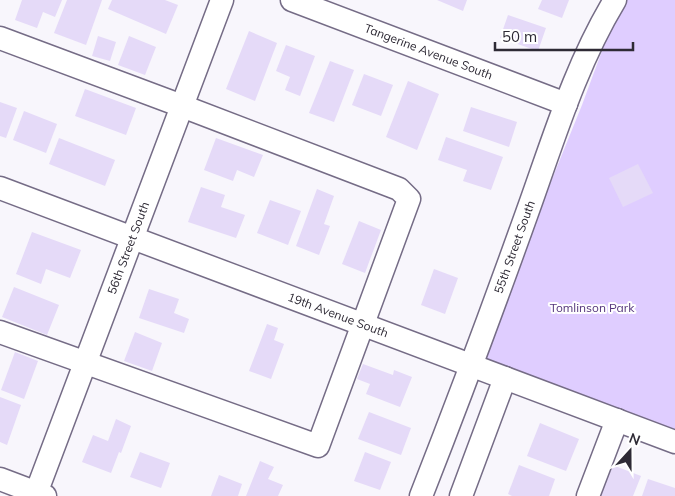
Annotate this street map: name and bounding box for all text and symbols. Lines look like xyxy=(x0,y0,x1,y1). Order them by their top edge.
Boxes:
street label: Tangerine Avenue South xyxy=(363,20,495,82)
scale bar xyxy=(495,20,632,52)
text: 50 m xyxy=(502,27,537,46)
street label: 55th Street South xyxy=(491,198,538,295)
street label: 56th Street South xyxy=(104,200,152,296)
street label: 19th Avenue South xyxy=(286,289,390,340)
park label: Tomlinson Park xyxy=(550,300,635,315)
north arrow xyxy=(605,426,655,476)
text: N xyxy=(626,429,643,449)

